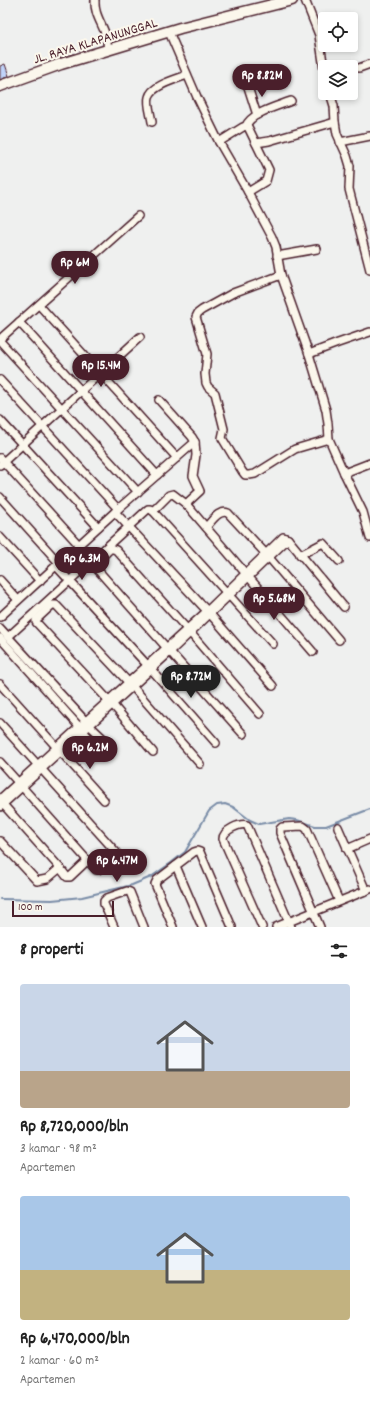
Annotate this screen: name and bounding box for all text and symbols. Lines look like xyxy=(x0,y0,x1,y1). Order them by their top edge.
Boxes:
map controls xyxy=(318,12,358,100)
button: locate xyxy=(318,12,358,52)
street label: JL. RAYA KLAPANUNGGAL xyxy=(31,13,160,70)
button: layers xyxy=(318,60,358,100)
pin: Rp 8.82M xyxy=(221,64,303,98)
text: Rp 8.82M xyxy=(241,67,283,86)
pin: Rp 6M xyxy=(47,251,103,285)
text: Rp 6M xyxy=(60,254,90,273)
pin: Rp 15.4M xyxy=(60,354,142,388)
text: Rp 15.4M xyxy=(81,357,121,376)
pin: Rp 6.3M xyxy=(45,547,119,581)
text: Rp 6.3M xyxy=(63,550,101,569)
pin: Rp 5.68M xyxy=(233,587,315,621)
text: Rp 5.68M xyxy=(253,590,295,609)
pin: Rp 8.72M xyxy=(150,665,232,699)
text: Rp 8.72M xyxy=(171,668,211,687)
pin: Rp 6.2M xyxy=(53,736,127,770)
text: Rp 6.2M xyxy=(71,739,109,758)
pin: Rp 6.47M xyxy=(76,849,158,883)
text: Rp 6.47M xyxy=(96,852,138,871)
scale bar xyxy=(12,899,114,918)
text: 100 m xyxy=(18,900,42,916)
text: 8 properti xyxy=(20,939,83,963)
icon: filters xyxy=(328,940,350,962)
icon: home xyxy=(149,1010,221,1082)
text: Rp 8,720,000/bln xyxy=(20,1116,128,1140)
text: 3 kamar · 98 m² xyxy=(20,1140,97,1159)
text: Apartemen xyxy=(20,1159,75,1178)
icon: home xyxy=(149,1222,221,1294)
text: Rp 6,470,000/bln xyxy=(20,1328,130,1352)
text: 2 kamar · 60 m² xyxy=(20,1352,99,1371)
text: Apartemen xyxy=(20,1371,75,1390)

